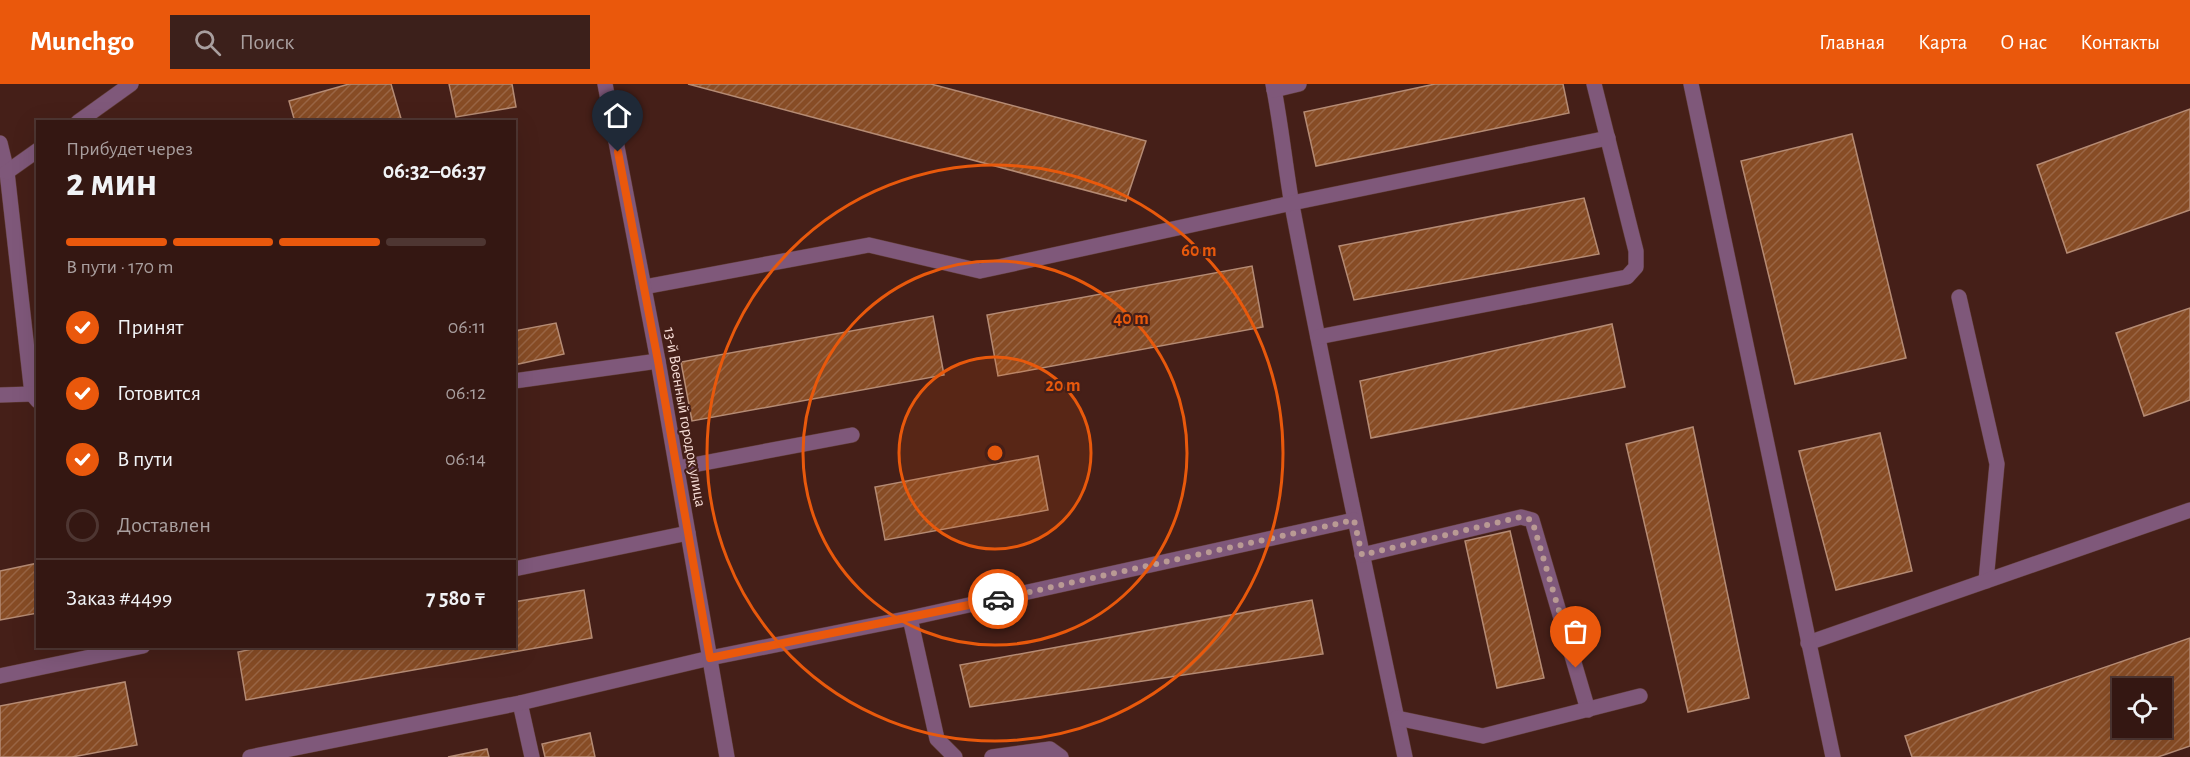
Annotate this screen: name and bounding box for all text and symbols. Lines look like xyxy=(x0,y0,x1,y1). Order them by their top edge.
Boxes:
search box xyxy=(170,15,590,69)
icon: search xyxy=(191,26,224,59)
text: Munchgo xyxy=(30,28,134,56)
text: Поиск xyxy=(239,31,294,53)
text: Главная xyxy=(1819,32,1885,53)
text: Карта xyxy=(1918,32,1967,53)
text: О нас xyxy=(2000,32,2047,53)
text: Контакты xyxy=(2080,32,2160,53)
pin xyxy=(592,90,643,152)
icon: home xyxy=(601,99,634,132)
text: Прибудет через xyxy=(66,139,193,159)
text: 06:32–06:37 xyxy=(383,160,486,182)
text: 2 мин xyxy=(66,164,157,203)
text: 60 m xyxy=(1181,242,1217,260)
text: В пути · 170 m xyxy=(66,257,173,277)
text: 40 m xyxy=(1113,310,1149,328)
icon: check xyxy=(66,311,99,344)
text: Принят xyxy=(117,316,183,338)
text: 06:11 xyxy=(448,317,486,337)
street label: 13-й Военный городок улица xyxy=(660,326,709,508)
icon: check xyxy=(66,377,99,410)
text: 20 m xyxy=(1045,377,1081,395)
text: Готовится xyxy=(117,382,201,404)
text: 06:12 xyxy=(445,383,486,403)
icon: check xyxy=(66,443,99,476)
centre of rings xyxy=(985,443,1005,463)
text: В пути xyxy=(117,448,173,470)
text: 06:14 xyxy=(445,449,486,469)
text: Доставлен xyxy=(117,514,211,536)
courier xyxy=(968,569,1028,629)
icon: car xyxy=(982,583,1015,616)
text: Заказ #4499 xyxy=(66,587,172,609)
text: 7 580 ₸ xyxy=(426,587,486,609)
pin xyxy=(1550,606,1601,668)
icon: bag xyxy=(1559,615,1592,648)
map controls xyxy=(2112,678,2172,738)
button: locate xyxy=(2112,678,2172,738)

